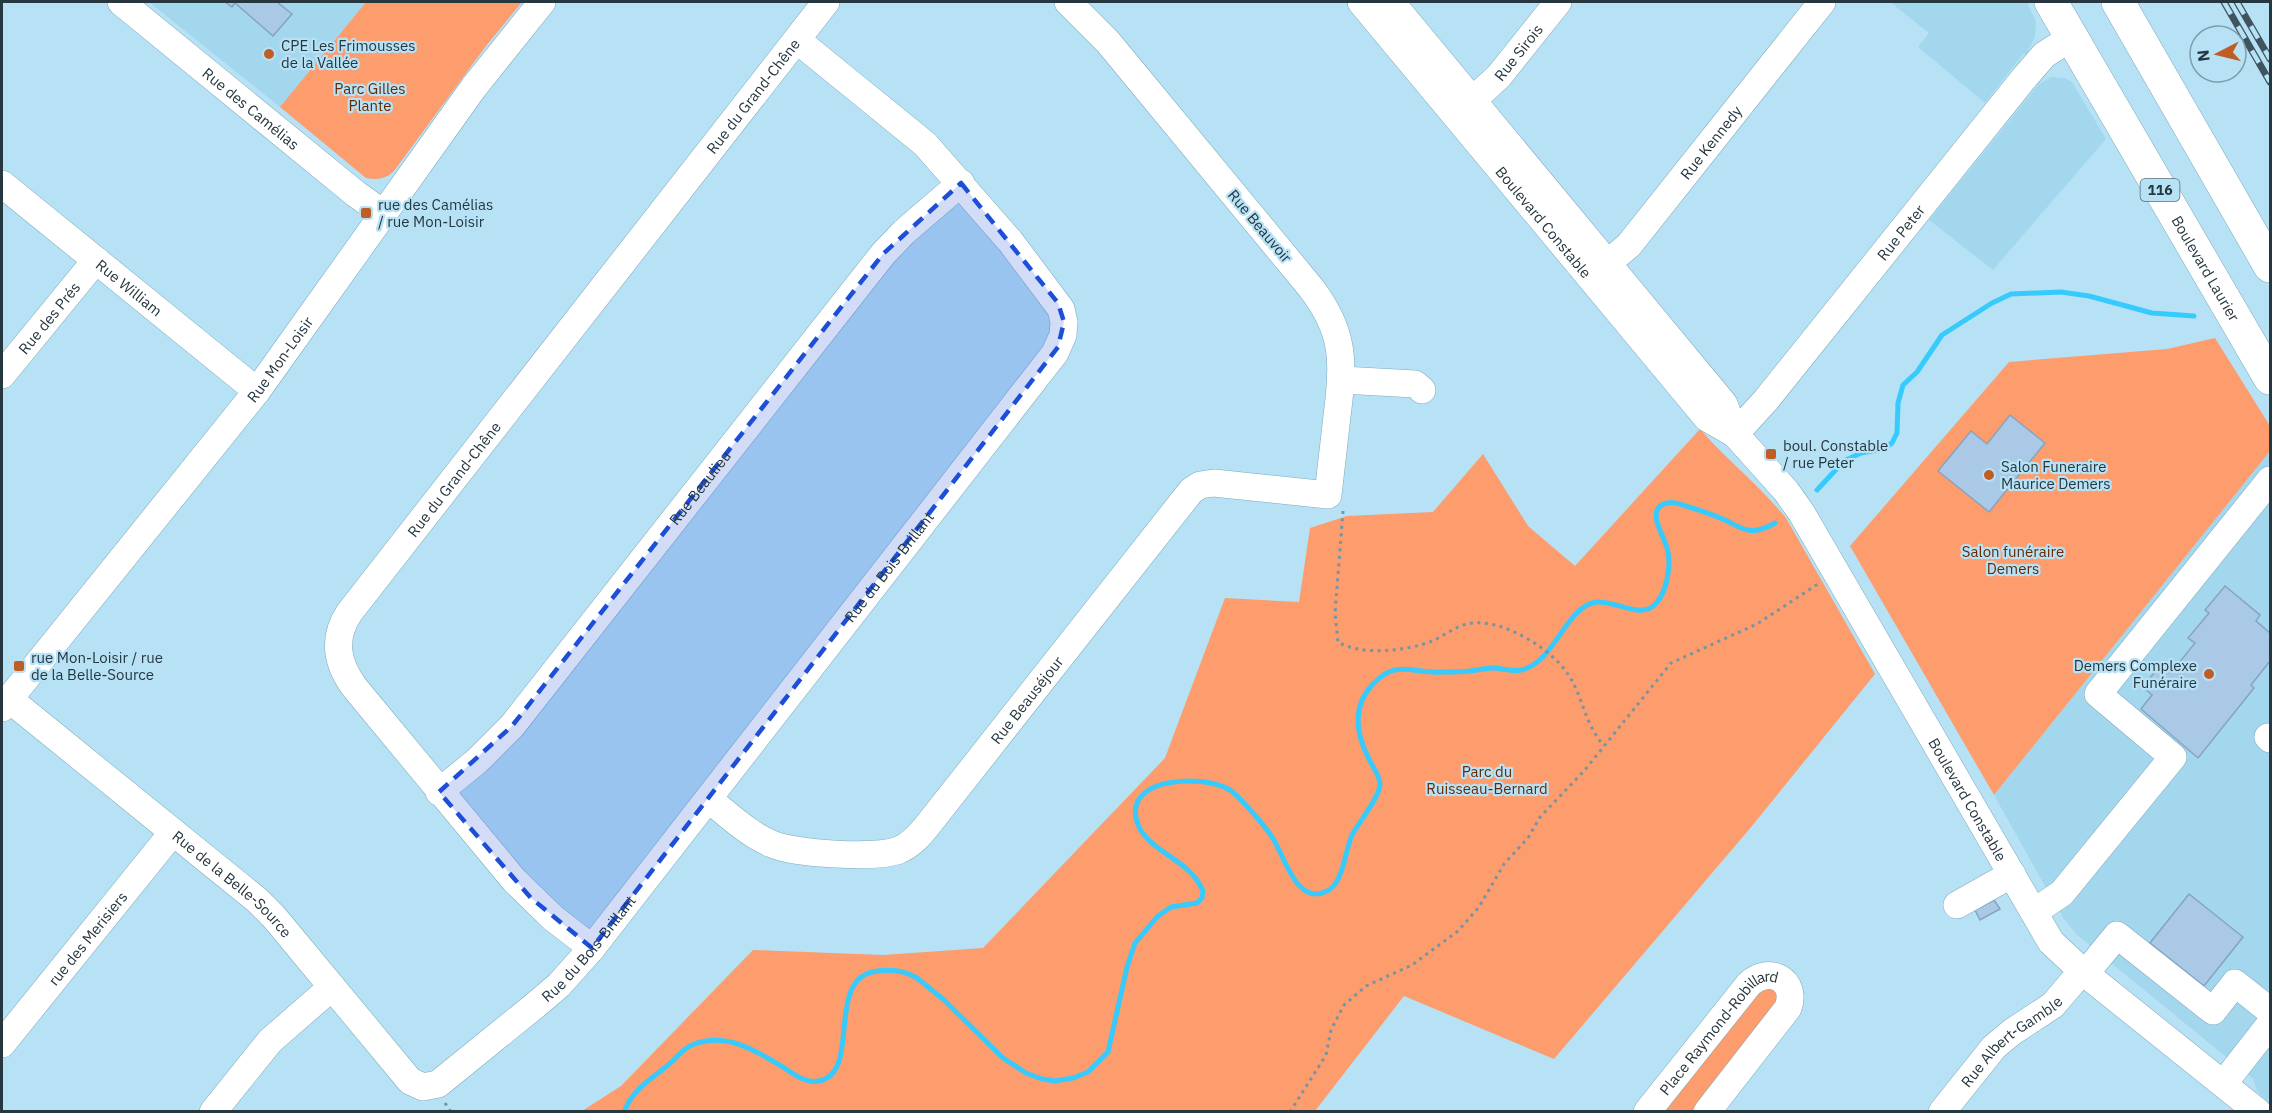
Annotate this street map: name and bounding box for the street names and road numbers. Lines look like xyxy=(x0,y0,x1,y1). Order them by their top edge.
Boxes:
street label: Rue Sirois xyxy=(1490,20,1547,84)
street label: Rue du Grand-Chêne xyxy=(702,34,804,157)
street label: Rue des Camélias xyxy=(199,63,303,153)
street label: Rue Kennedy xyxy=(1676,101,1746,183)
street label: Boulevard Constable xyxy=(1492,162,1596,282)
road number: 116 xyxy=(2140,179,2180,201)
street label: Rue Beauvoir xyxy=(1224,186,1296,267)
street label: Rue Peter xyxy=(1872,200,1929,264)
street label: Boulevard Laurier xyxy=(2168,212,2244,325)
street label: Rue William xyxy=(92,255,166,320)
street label: Rue des Prés xyxy=(14,278,84,358)
street label: Rue Mon-Loisir xyxy=(242,312,317,406)
street label: Rue du Grand-Chêne xyxy=(403,417,505,540)
street label: Rue Beaulieu xyxy=(665,446,735,528)
street label: Rue du Bois-Brillant xyxy=(840,508,938,626)
street label: Rue Beauséjour xyxy=(986,652,1067,747)
street label: Boulevard Constable xyxy=(1925,734,2011,864)
street label: Rue de la Belle-Source xyxy=(169,826,296,941)
street label: rue des Merisiers xyxy=(44,887,131,989)
street label: Rue du Bois-Brillant xyxy=(537,891,639,1006)
street label: Place Raymond-Robillard xyxy=(1655,966,1781,1099)
street label: Rue Albert-Gamble xyxy=(1956,992,2066,1091)

